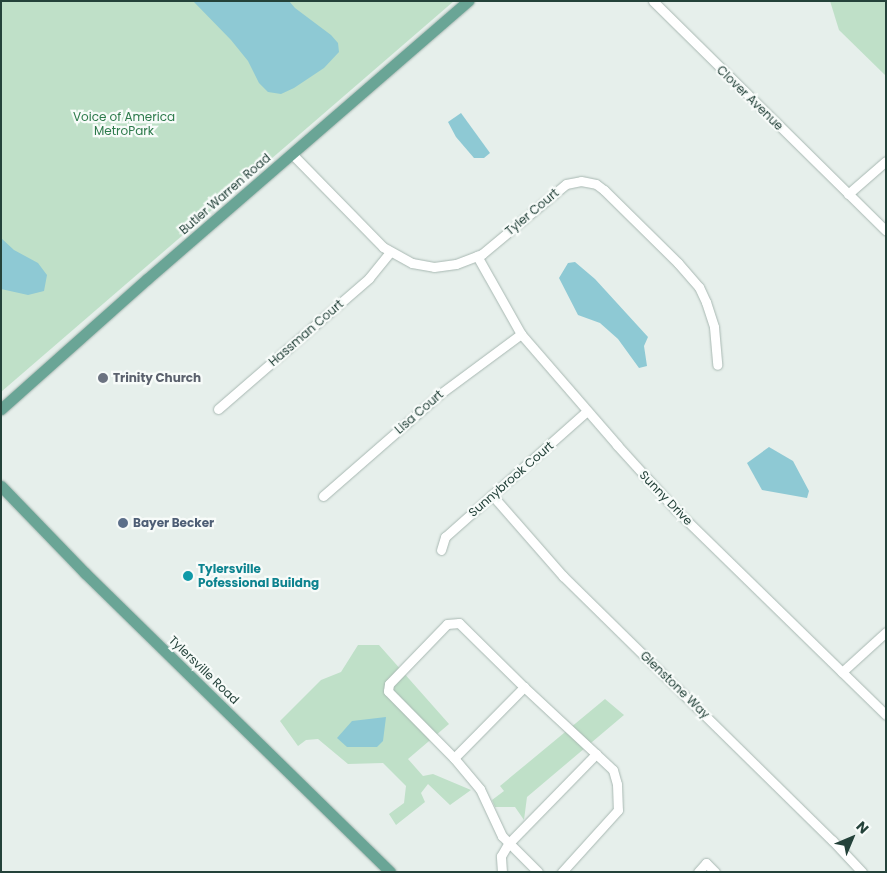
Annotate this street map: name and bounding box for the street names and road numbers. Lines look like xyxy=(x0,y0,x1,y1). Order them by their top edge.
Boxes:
street label: Clover Avenue xyxy=(714,63,786,133)
street label: Butler Warren Road xyxy=(177,151,273,237)
street label: Tyler Court xyxy=(503,186,561,238)
street label: Hassman Court xyxy=(266,297,346,369)
street label: Lisa Court xyxy=(392,387,446,437)
street label: Sunnybrook Court xyxy=(466,438,556,520)
street label: Sunny Drive xyxy=(636,468,696,528)
street label: Tylersville Road xyxy=(166,633,242,707)
street label: Glenstone Way xyxy=(637,648,713,722)

